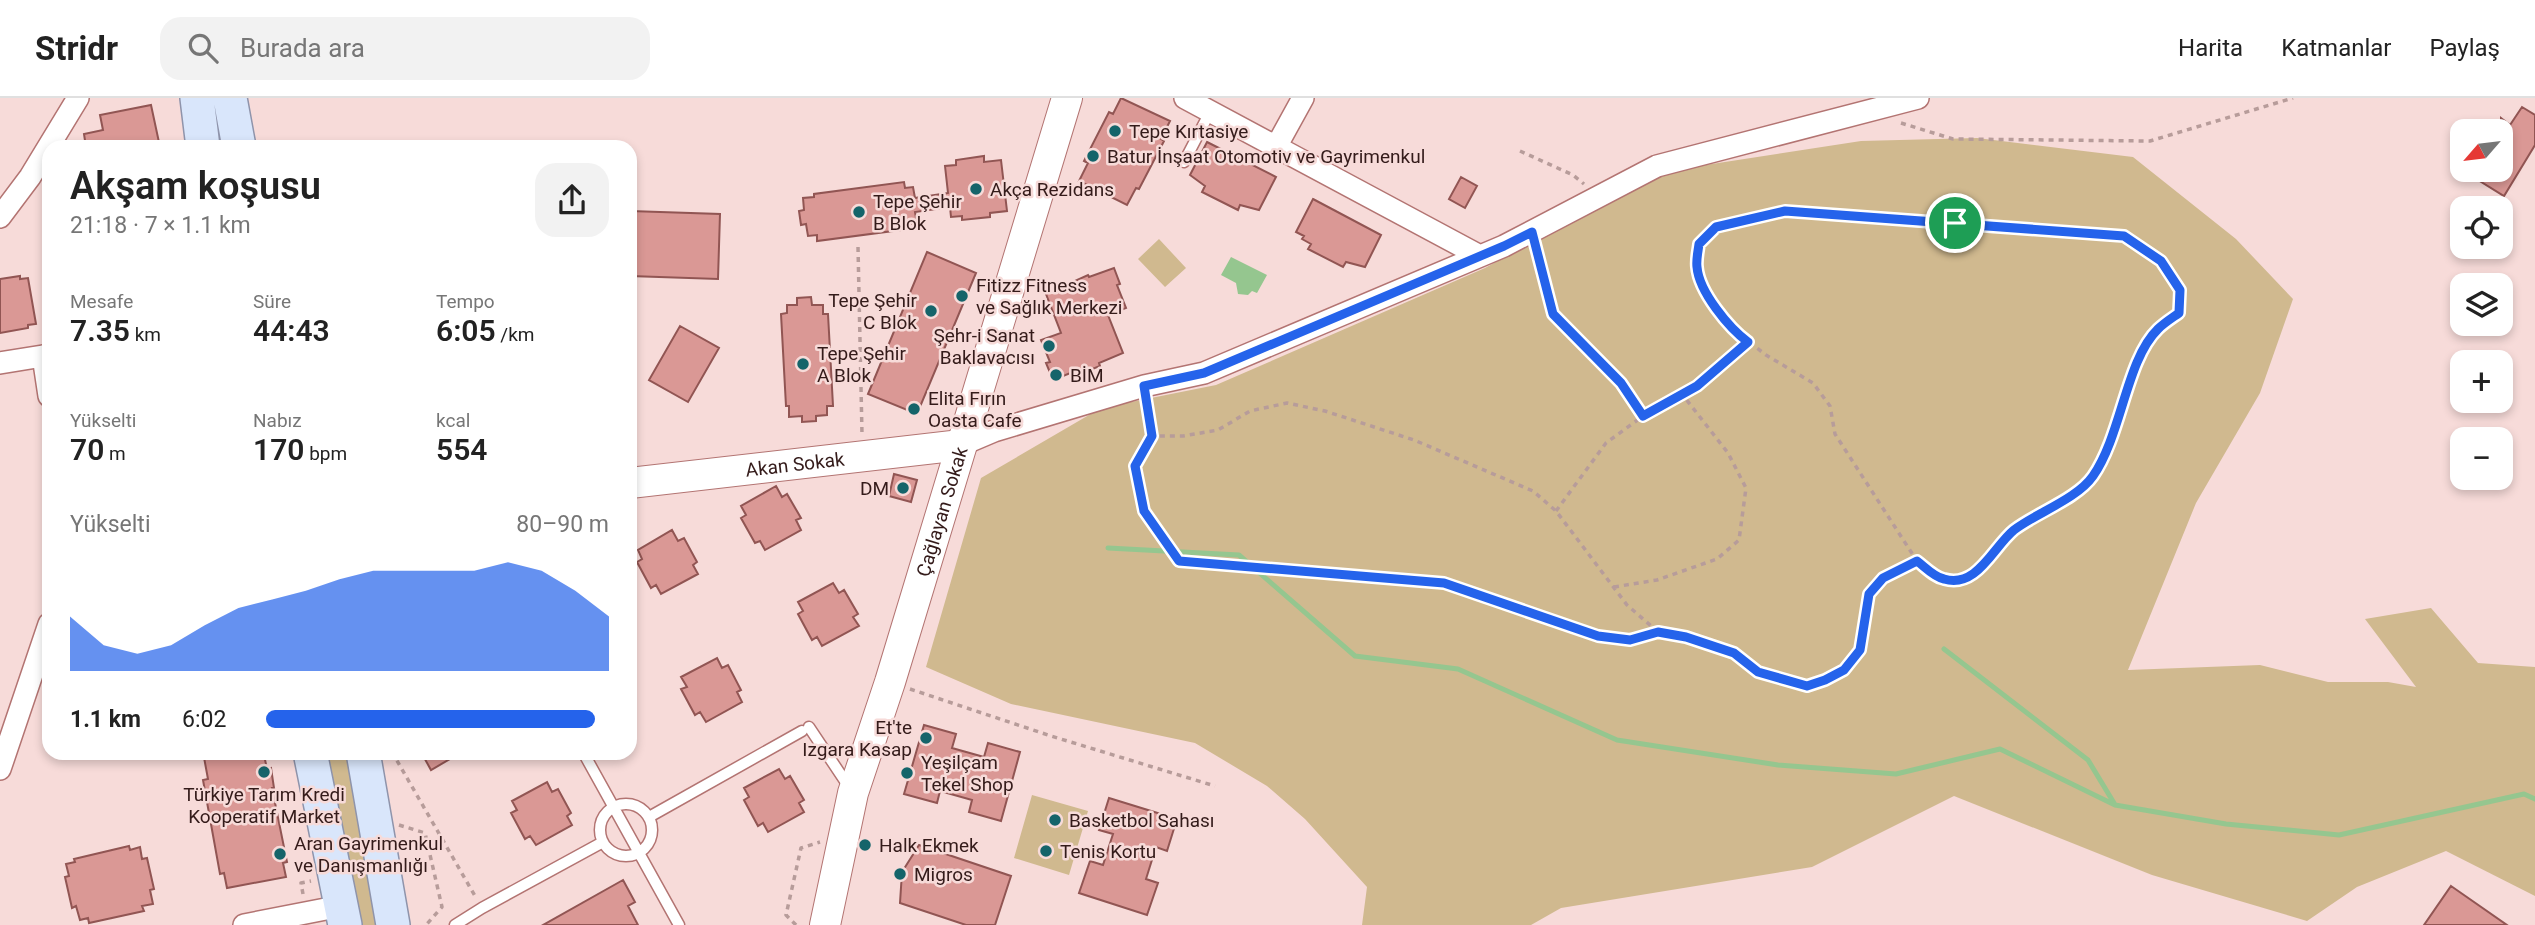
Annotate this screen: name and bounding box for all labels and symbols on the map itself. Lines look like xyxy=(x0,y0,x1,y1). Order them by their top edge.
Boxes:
north arrow xyxy=(2450,119,2513,182)
place label: Tepe Kırtasiye xyxy=(1129,120,1248,143)
marker: Tepe Kırtasiye xyxy=(1107,123,1123,139)
place label: Batur İnşaat Otomotiv ve Gayrimenkul xyxy=(1107,145,1425,168)
marker: Batur İnşaat Otomotiv ve Gayrimenkul xyxy=(1085,148,1101,164)
place label: Akça Rezidans xyxy=(990,178,1114,201)
marker: Akça Rezidans xyxy=(968,181,984,197)
place label: Tepe Şehir B Blok xyxy=(873,190,962,235)
pin xyxy=(1925,193,1985,253)
marker: Tepe Şehir B Blok xyxy=(851,204,867,220)
place label: Fitizz Fitness ve Sağlık Merkezi xyxy=(976,274,1123,319)
marker: Fitizz Fitness ve Sağlık Merkezi xyxy=(954,288,970,304)
place label: Tepe Şehir C Blok xyxy=(828,289,918,334)
marker: Tepe Şehir C Blok xyxy=(923,303,939,319)
place label: Şehr-i Sanat Baklavacısı xyxy=(933,324,1035,369)
marker: Şehr-i Sanat Baklavacısı xyxy=(1041,338,1057,354)
place label: Tepe Şehir A Blok xyxy=(817,342,906,387)
marker: Tepe Şehir A Blok xyxy=(795,356,811,372)
place label: BİM xyxy=(1070,364,1104,387)
marker: BİM xyxy=(1048,367,1064,383)
place label: Elita Fırın Oasta Cafe xyxy=(928,387,1022,432)
marker: Elita Fırın Oasta Cafe xyxy=(906,401,922,417)
street label: Çağlayan Sokak xyxy=(912,444,973,579)
street label: Akan Sokak xyxy=(744,447,846,482)
place label: DM xyxy=(860,477,889,500)
marker: DM xyxy=(895,480,911,496)
place label: Et'te Izgara Kasap xyxy=(802,716,912,761)
marker: Et'te Izgara Kasap xyxy=(918,730,934,746)
place label: Yeşilçam Tekel Shop xyxy=(921,751,1014,796)
marker: Türkiye Tarım Kredi Kooperatif Market xyxy=(256,764,272,780)
marker: Yeşilçam Tekel Shop xyxy=(899,765,915,781)
place label: Türkiye Tarım Kredi Kooperatif Market xyxy=(183,783,345,828)
place label: Basketbol Sahası xyxy=(1069,809,1214,832)
marker: Basketbol Sahası xyxy=(1047,812,1063,828)
place label: Aran Gayrimenkul ve Danışmanlığı xyxy=(294,832,443,877)
place label: Halk Ekmek xyxy=(879,834,979,857)
marker: Halk Ekmek xyxy=(857,837,873,853)
place label: Tenis Kortu xyxy=(1060,840,1156,863)
marker: Tenis Kortu xyxy=(1038,843,1054,859)
marker: Aran Gayrimenkul ve Danışmanlığı xyxy=(272,846,288,862)
place label: Migros xyxy=(914,863,973,886)
marker: Migros xyxy=(892,866,908,882)

